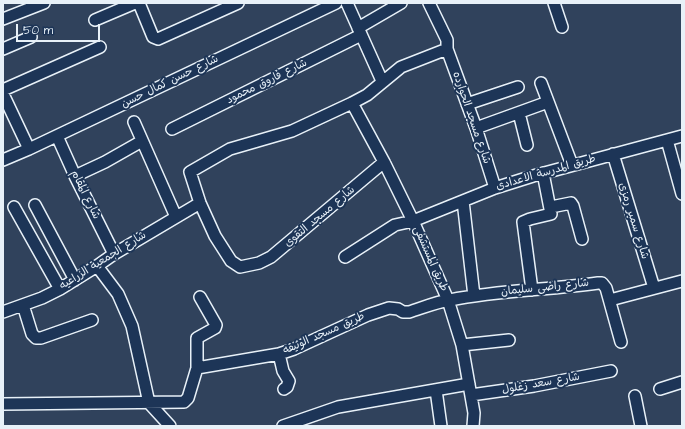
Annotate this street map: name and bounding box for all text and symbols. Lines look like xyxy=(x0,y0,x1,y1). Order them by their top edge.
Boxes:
scale bar xyxy=(18,16,102,42)
text: 50 m xyxy=(23,22,53,39)
street label: شارع حسن كمال حسن xyxy=(119,53,221,111)
street label: شارع فاروق محمود xyxy=(224,57,310,107)
street label: شارع مسجد الحوارده xyxy=(449,70,493,166)
street label: طريق المدرسة الاعدادى xyxy=(495,152,597,194)
street label: شارع المقام xyxy=(68,168,102,222)
street label: شارع سمير رمزى xyxy=(615,181,651,261)
street label: شارع مسجد التقوى xyxy=(282,184,358,250)
street label: طريق المستشفى xyxy=(410,224,450,294)
street label: شارع الجمعية الزراعيه xyxy=(57,229,149,293)
street label: شارع راضى سليمان xyxy=(500,277,590,299)
street label: طريق مسجد الوثيقه xyxy=(281,310,367,358)
street label: شارع سعد زغلول xyxy=(501,371,581,397)

